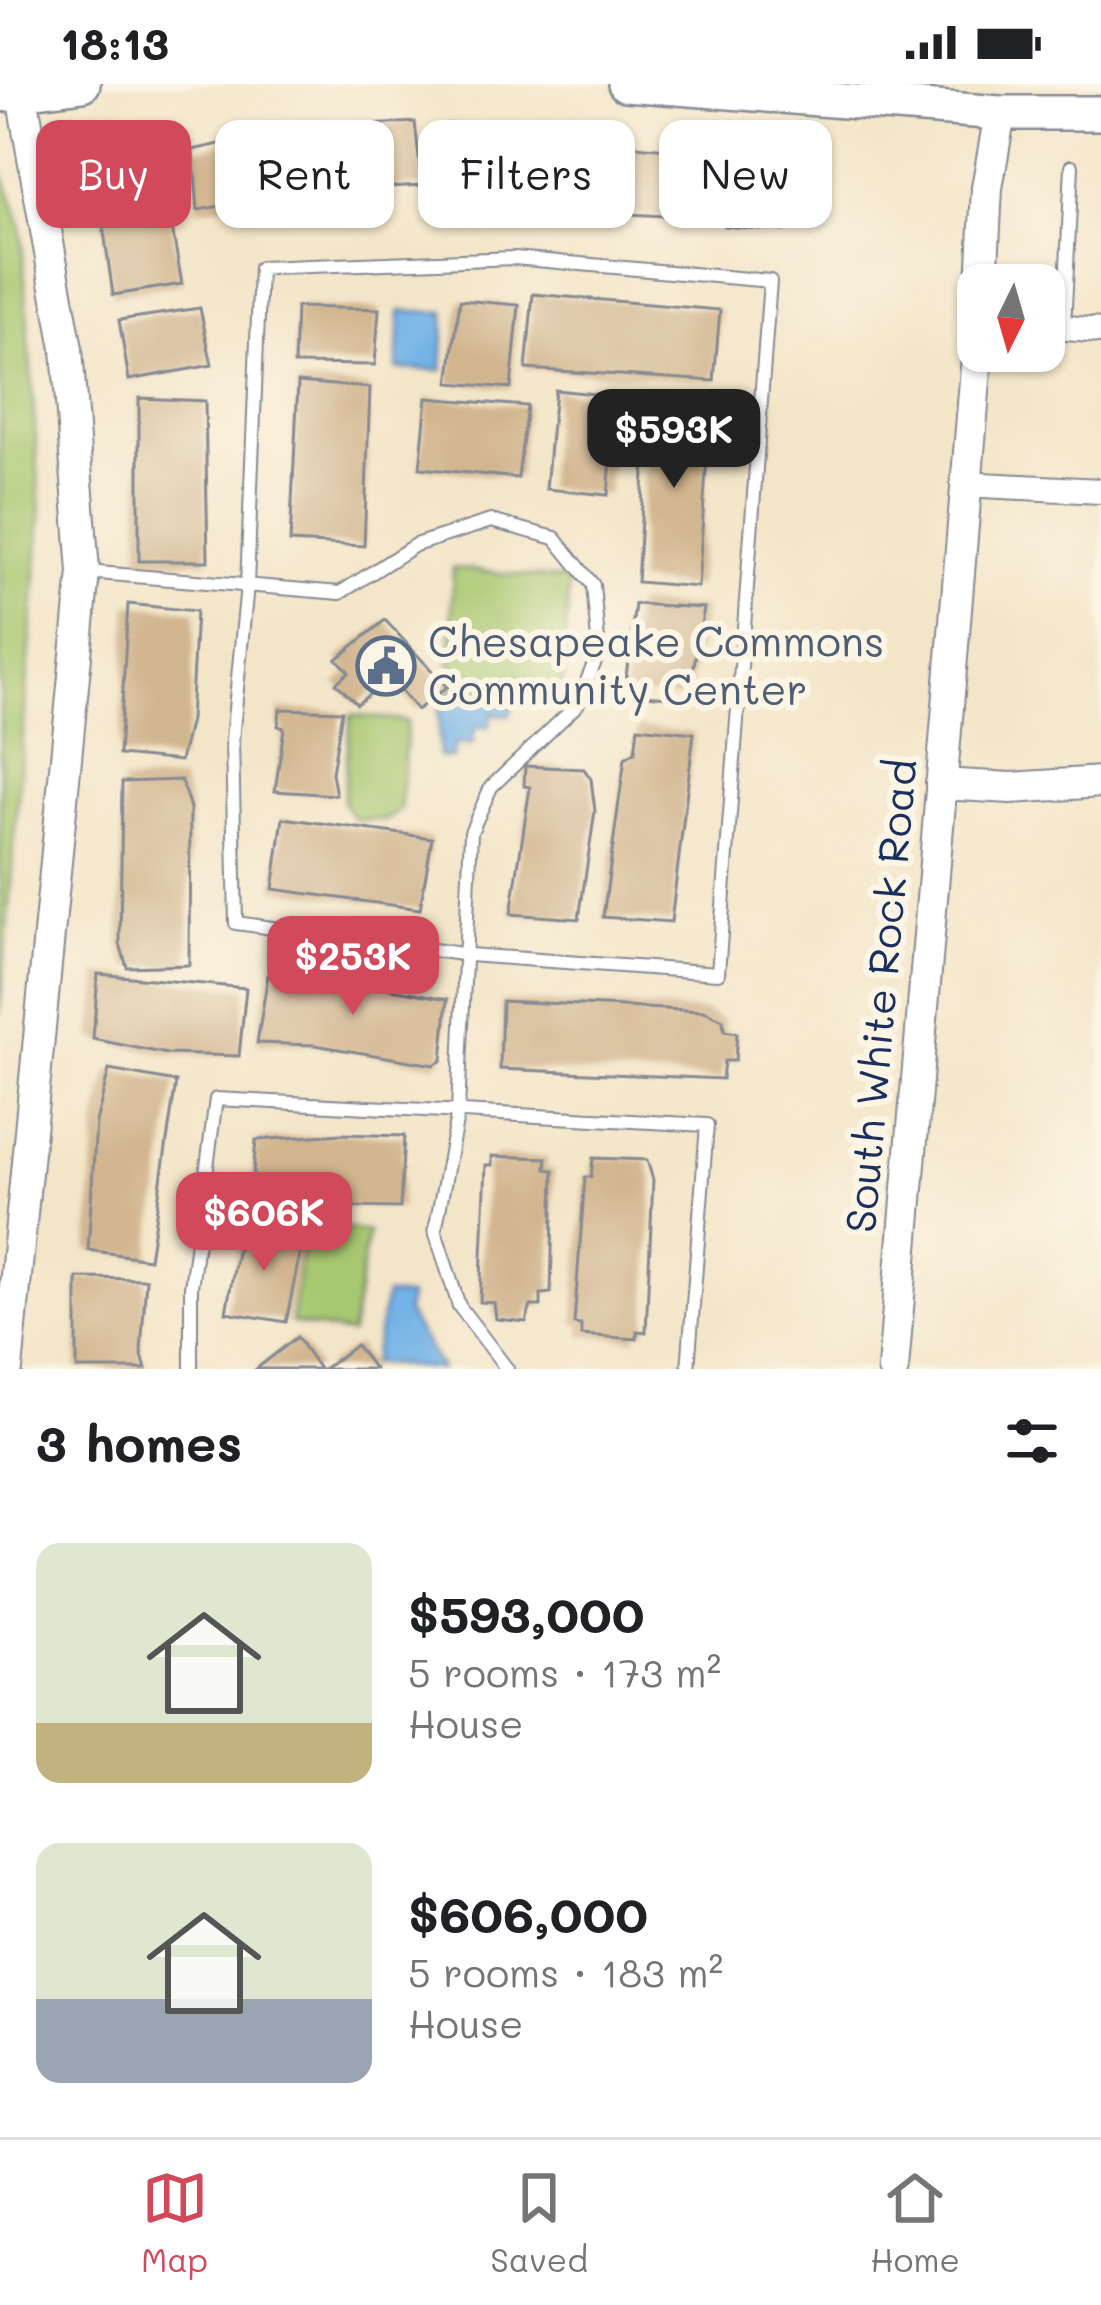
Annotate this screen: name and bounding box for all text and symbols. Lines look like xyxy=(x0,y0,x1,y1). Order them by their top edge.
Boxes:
text: 18:13 xyxy=(60,13,169,71)
chip: Buy xyxy=(36,120,191,228)
chip: Rent xyxy=(215,120,394,228)
chip: Filters xyxy=(418,120,635,228)
chip: New xyxy=(659,120,832,228)
north arrow xyxy=(957,264,1065,372)
map controls xyxy=(957,264,1065,372)
pin: $593K xyxy=(590,389,758,491)
text: $593K xyxy=(614,402,734,453)
place label: Chesapeake Commons Community Center xyxy=(428,613,885,716)
public building icon: Chesapeake Commons Community Center xyxy=(355,635,417,697)
street label: South White Rock Road xyxy=(831,757,928,1235)
pin: $253K xyxy=(269,916,437,1018)
text: $253K xyxy=(294,929,412,980)
pin: $606K xyxy=(180,1172,348,1274)
text: $606K xyxy=(203,1185,325,1236)
text: 3 homes xyxy=(36,1408,242,1475)
icon: filters xyxy=(999,1408,1065,1474)
text: $593,000 xyxy=(408,1579,645,1646)
icon: home xyxy=(132,1591,276,1735)
text: 5 rooms · 173 m² xyxy=(408,1646,721,1697)
text: House xyxy=(408,1697,523,1748)
text: $606,000 xyxy=(408,1879,648,1946)
icon: home xyxy=(132,1891,276,2035)
text: 5 rooms · 183 m² xyxy=(408,1946,723,1997)
text: House xyxy=(408,1997,523,2048)
tab: Map xyxy=(141,2165,208,2280)
tab: Saved xyxy=(490,2165,588,2280)
tab: Home xyxy=(870,2165,960,2280)

